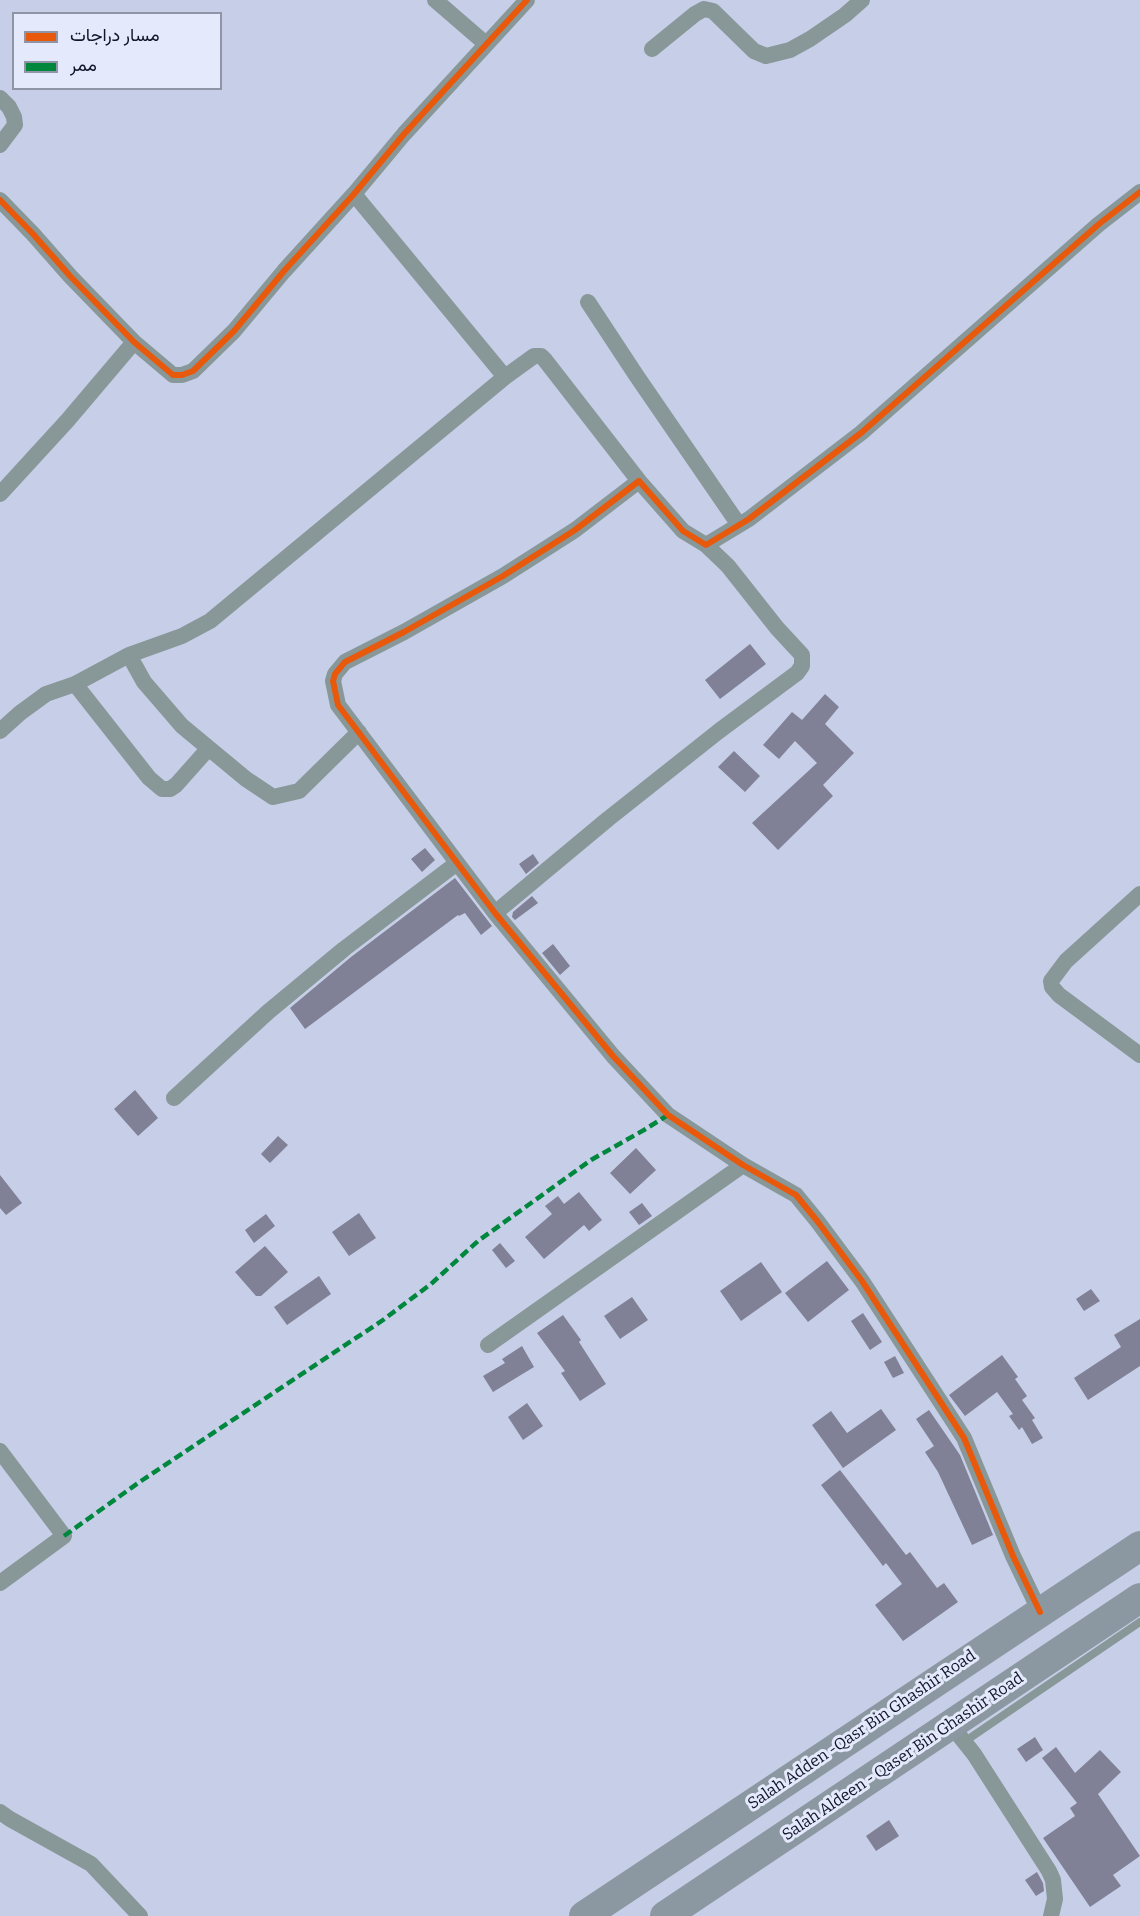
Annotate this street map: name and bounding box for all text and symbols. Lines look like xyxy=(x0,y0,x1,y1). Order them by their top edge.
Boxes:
legend xyxy=(12,12,222,90)
text: مسار دراجات xyxy=(70,24,160,46)
text: ممر xyxy=(70,54,97,76)
street label: Salah Adden -Qasr Bin Ghashir Road xyxy=(744,1646,980,1814)
street label: Salah Aldeen - Qaser Bin Ghashir Road xyxy=(779,1669,1027,1845)

